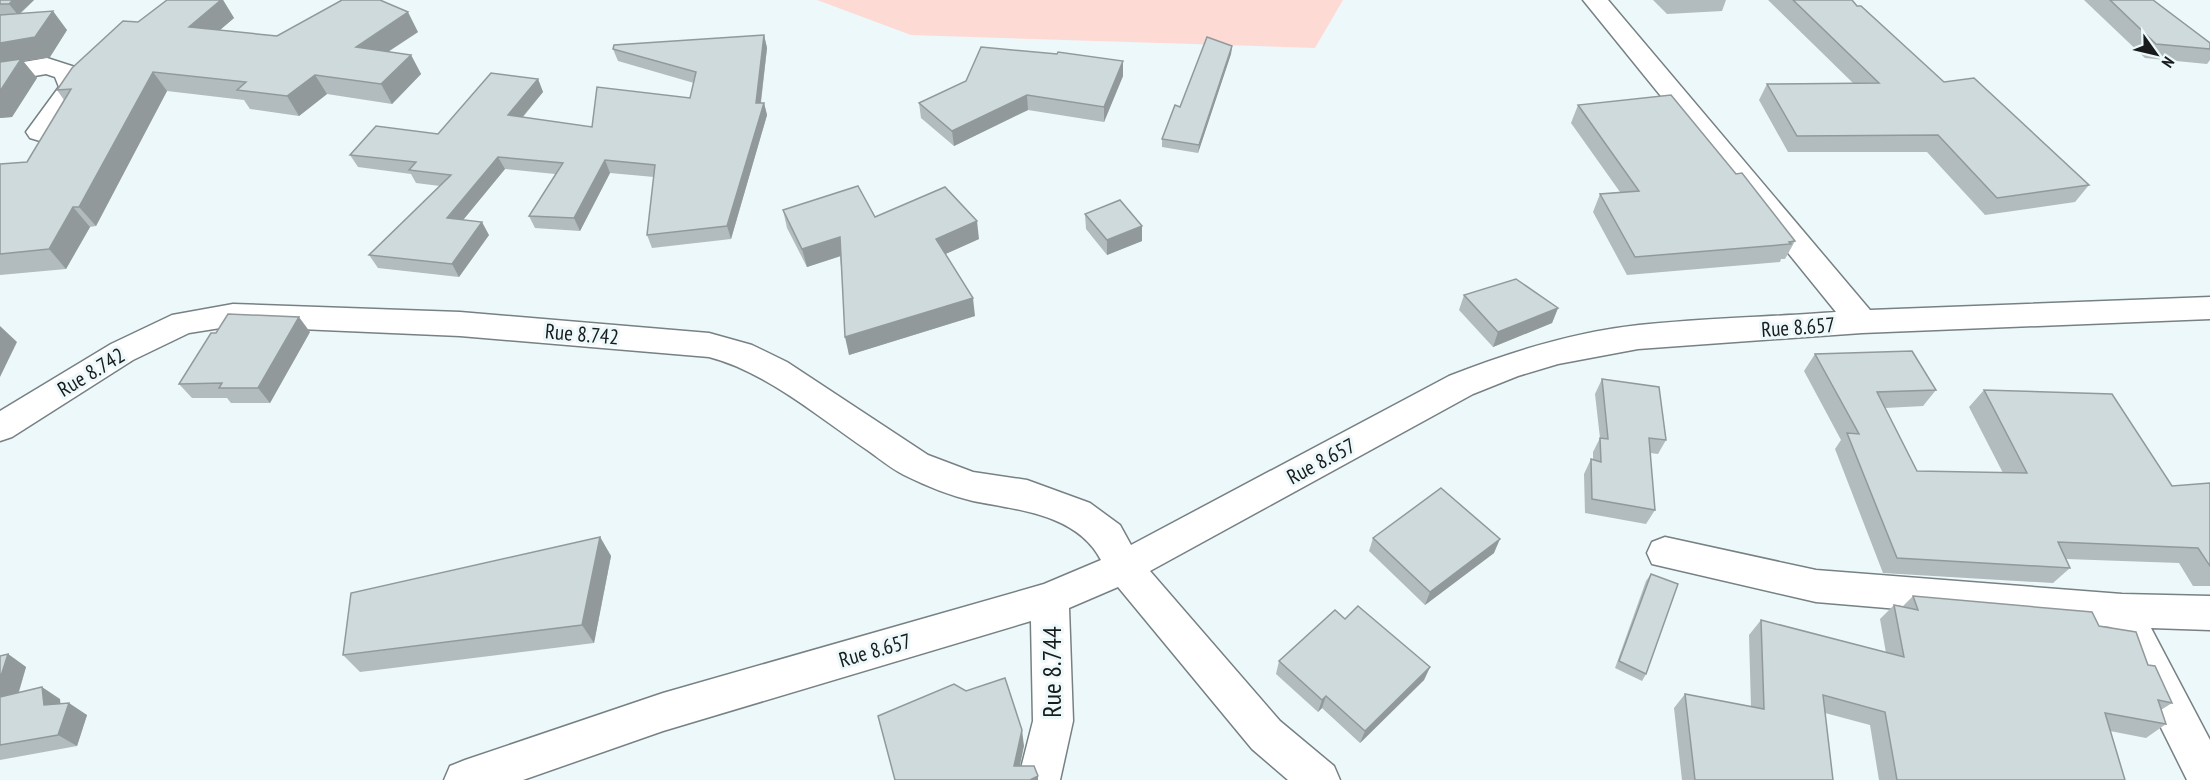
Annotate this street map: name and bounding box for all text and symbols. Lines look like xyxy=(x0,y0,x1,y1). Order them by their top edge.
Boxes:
north arrow xyxy=(2126,24,2186,84)
text: N xyxy=(2158,53,2179,72)
street label: Rue 8.657 xyxy=(1760,311,1836,343)
street label: Rue 8.742 xyxy=(544,317,620,351)
street label: Rue 8.742 xyxy=(52,341,130,403)
street label: Rue 8.657 xyxy=(1282,432,1360,490)
street label: Rue 8.744 xyxy=(1035,626,1068,718)
street label: Rue 8.657 xyxy=(836,627,914,673)

